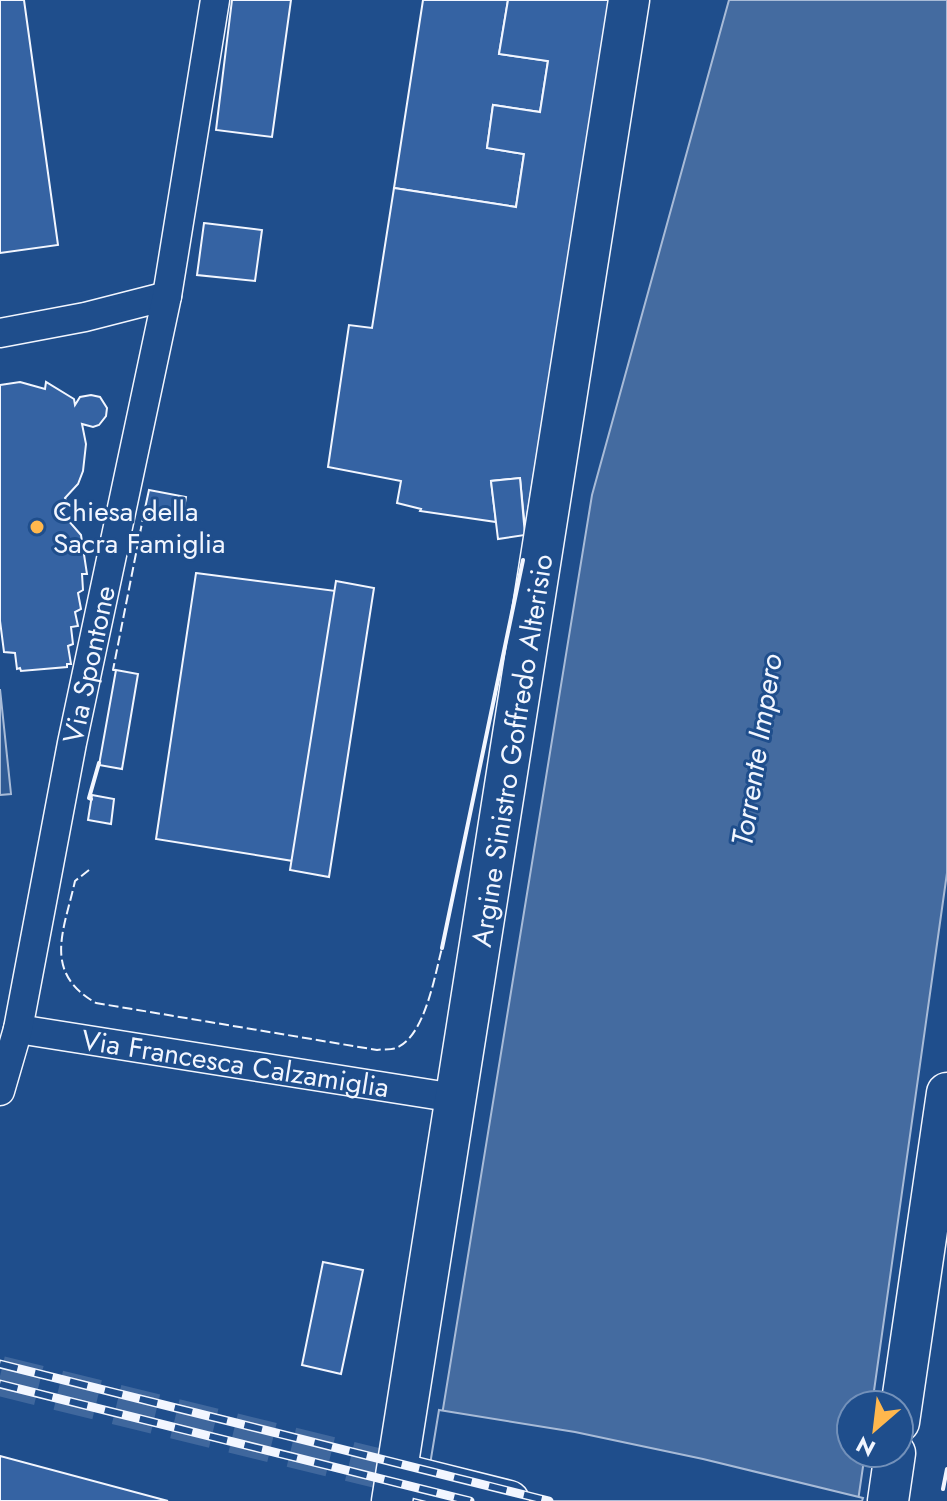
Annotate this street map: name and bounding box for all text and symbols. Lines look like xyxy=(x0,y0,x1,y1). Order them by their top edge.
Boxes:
place label: Chiesa della Sacra Famiglia xyxy=(53,491,226,564)
marker: Chiesa della Sacra Famiglia xyxy=(28,518,46,536)
street label: Argine Sinistro Goffredo Alterisio xyxy=(461,551,563,950)
street label: Via Spontone xyxy=(53,582,126,747)
water label: Torrente Impero xyxy=(720,651,793,849)
street label: Via Francesca Calzamiglia xyxy=(78,1019,392,1108)
north arrow xyxy=(835,1389,915,1469)
text: N xyxy=(850,1428,881,1465)

